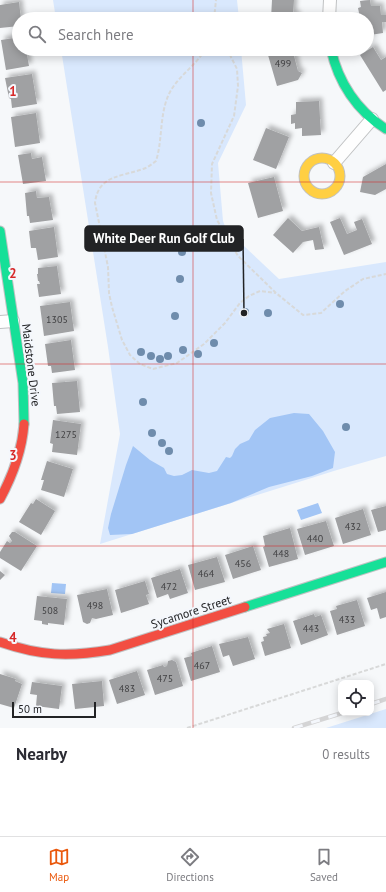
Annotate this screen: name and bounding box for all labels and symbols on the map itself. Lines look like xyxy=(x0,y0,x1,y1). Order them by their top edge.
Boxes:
house number: 499 xyxy=(275,57,291,70)
text: 1 xyxy=(9,83,17,100)
callout: White Deer Run Golf Club xyxy=(85,226,243,251)
text: White Deer Run Golf Club xyxy=(93,230,235,247)
text: 2 xyxy=(9,265,17,282)
house number: 1305 xyxy=(46,313,68,326)
street label: Maidstone Drive xyxy=(19,323,44,407)
house number: 1275 xyxy=(55,428,77,441)
text: 3 xyxy=(9,447,17,464)
house number: 432 xyxy=(345,520,361,533)
house number: 440 xyxy=(307,532,324,545)
house number: 448 xyxy=(273,547,289,560)
house number: 456 xyxy=(235,557,251,570)
house number: 464 xyxy=(198,567,215,580)
house number: 472 xyxy=(161,580,177,593)
street label: Sycamore Street xyxy=(149,592,233,632)
house number: 498 xyxy=(87,599,103,612)
house number: 508 xyxy=(42,604,58,617)
house number: 433 xyxy=(339,613,355,626)
house number: 443 xyxy=(303,622,319,635)
text: 4 xyxy=(9,629,17,646)
house number: 467 xyxy=(194,659,210,672)
house number: 475 xyxy=(157,672,173,685)
house number: 483 xyxy=(119,682,135,695)
scale bar xyxy=(12,700,96,719)

